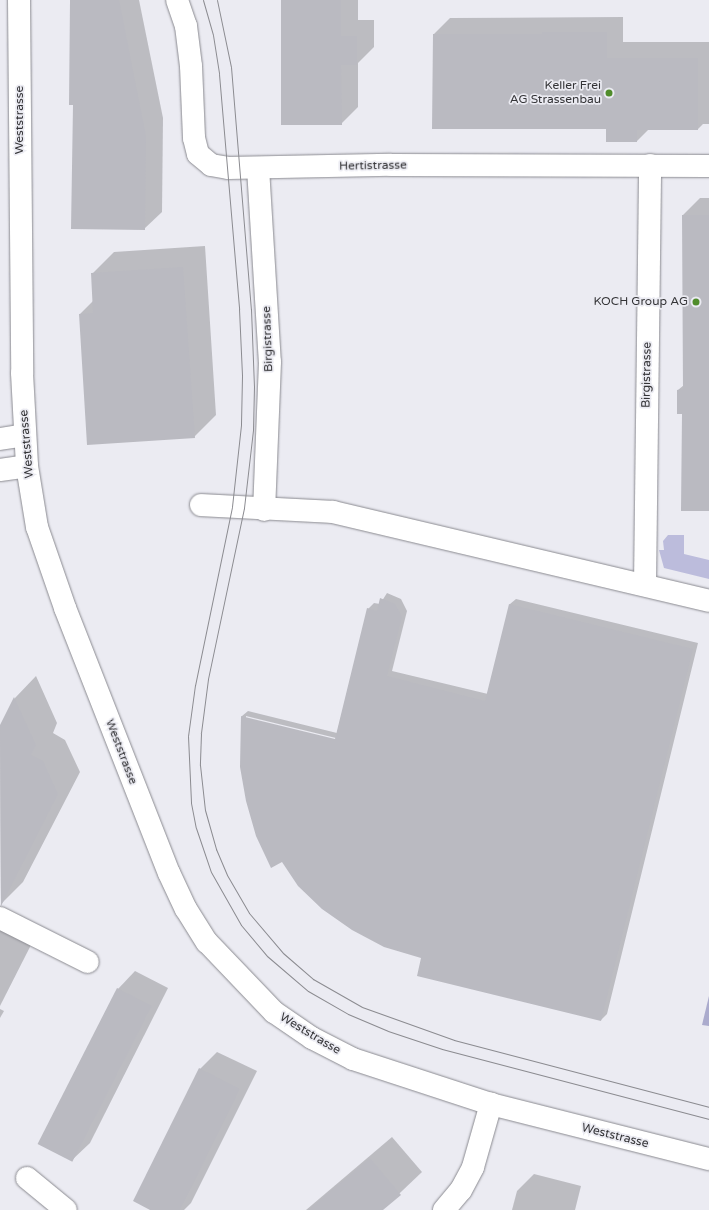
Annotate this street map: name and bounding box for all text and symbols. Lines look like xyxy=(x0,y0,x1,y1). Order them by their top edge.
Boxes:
place label: Keller Frei AG Strassenbau xyxy=(510,79,601,107)
street label: Weststrasse xyxy=(13,86,27,154)
marker: Keller Frei AG Strassenbau xyxy=(604,88,614,98)
street label: Hertistrasse xyxy=(339,158,407,174)
place label: KOCH Group AG xyxy=(593,295,688,309)
marker: KOCH Group AG xyxy=(691,297,701,307)
street label: Birgistrasse xyxy=(260,306,276,372)
street label: Birgistrasse xyxy=(639,342,655,408)
street label: Weststrasse xyxy=(17,409,37,479)
street label: Weststrasse xyxy=(102,717,140,787)
street label: Weststrasse xyxy=(277,1010,343,1058)
street label: Weststrasse xyxy=(580,1121,650,1151)

